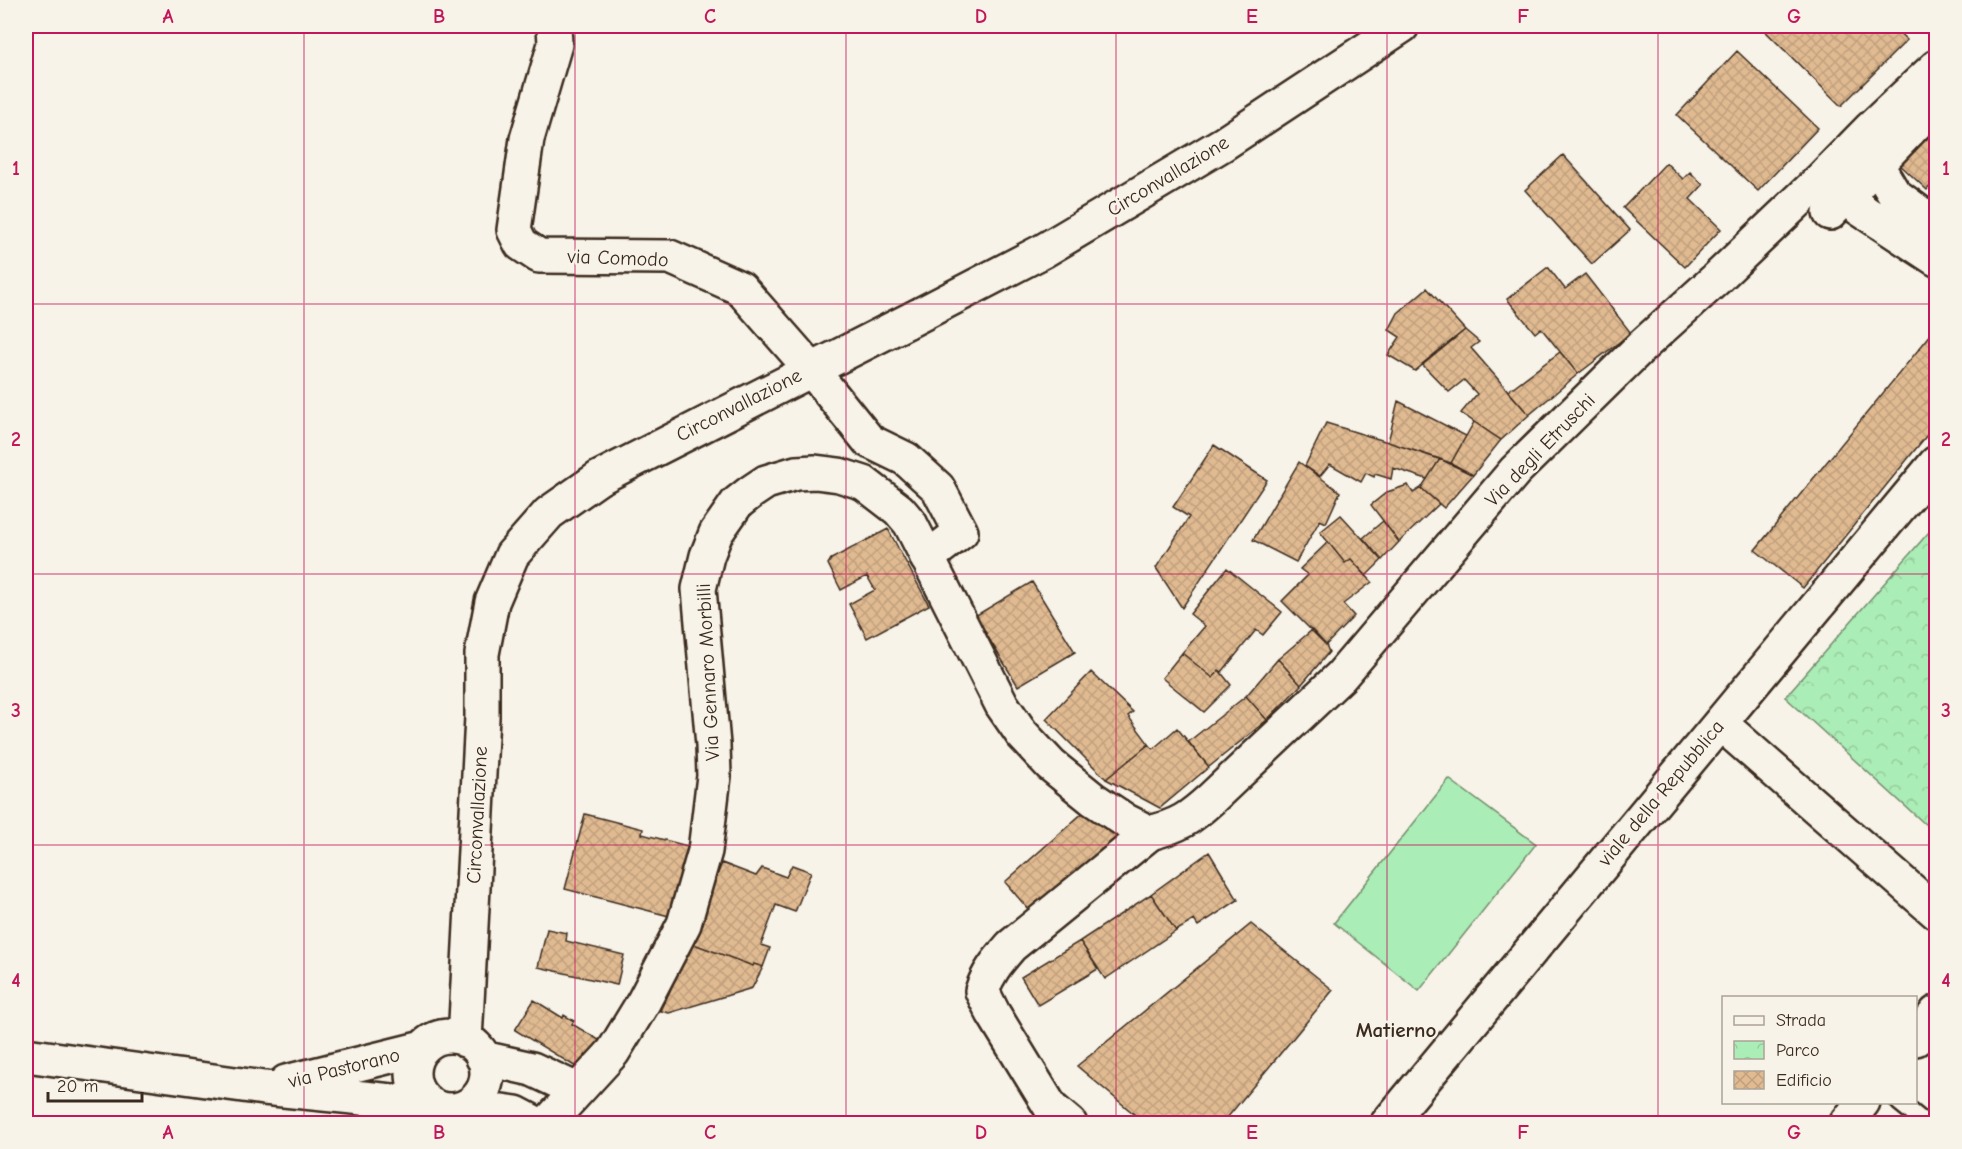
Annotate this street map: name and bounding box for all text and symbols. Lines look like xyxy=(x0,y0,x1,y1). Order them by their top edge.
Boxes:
text: A xyxy=(162,5,174,28)
text: B xyxy=(433,5,445,28)
text: C xyxy=(704,5,716,28)
text: D xyxy=(975,5,987,28)
text: E xyxy=(1246,5,1258,28)
text: F xyxy=(1517,5,1529,28)
text: G xyxy=(1787,5,1801,28)
street label: Circonvallazione xyxy=(1103,131,1233,221)
text: 1 xyxy=(12,157,20,180)
text: 1 xyxy=(1942,157,1950,180)
street label: via Comodo xyxy=(566,245,669,271)
street label: Circonvallazione xyxy=(672,363,806,447)
street label: Via degli Etruschi xyxy=(1480,389,1600,511)
text: 2 xyxy=(11,428,21,451)
text: 2 xyxy=(1941,428,1951,451)
street label: Via Gennaro Morbilli xyxy=(692,583,724,761)
text: 3 xyxy=(11,699,21,722)
text: 3 xyxy=(1941,699,1951,722)
street label: viale della Repubblica xyxy=(1593,715,1729,871)
street label: Circonvallazione xyxy=(462,746,492,884)
text: 4 xyxy=(11,969,21,992)
text: 4 xyxy=(1941,969,1951,992)
legend xyxy=(1722,996,1917,1104)
text: Strada xyxy=(1776,1010,1826,1031)
district label: Matierno xyxy=(1356,1018,1436,1042)
text: Parco xyxy=(1776,1040,1819,1061)
street label: via Pastorano xyxy=(285,1043,402,1093)
scale bar xyxy=(48,1065,142,1103)
text: Edificio xyxy=(1776,1070,1832,1091)
text: 20 m xyxy=(57,1076,98,1097)
text: A xyxy=(162,1121,174,1144)
text: B xyxy=(433,1121,445,1144)
text: C xyxy=(704,1121,716,1144)
text: D xyxy=(975,1121,987,1144)
text: E xyxy=(1246,1121,1258,1144)
text: F xyxy=(1517,1121,1529,1144)
text: G xyxy=(1787,1121,1801,1144)

